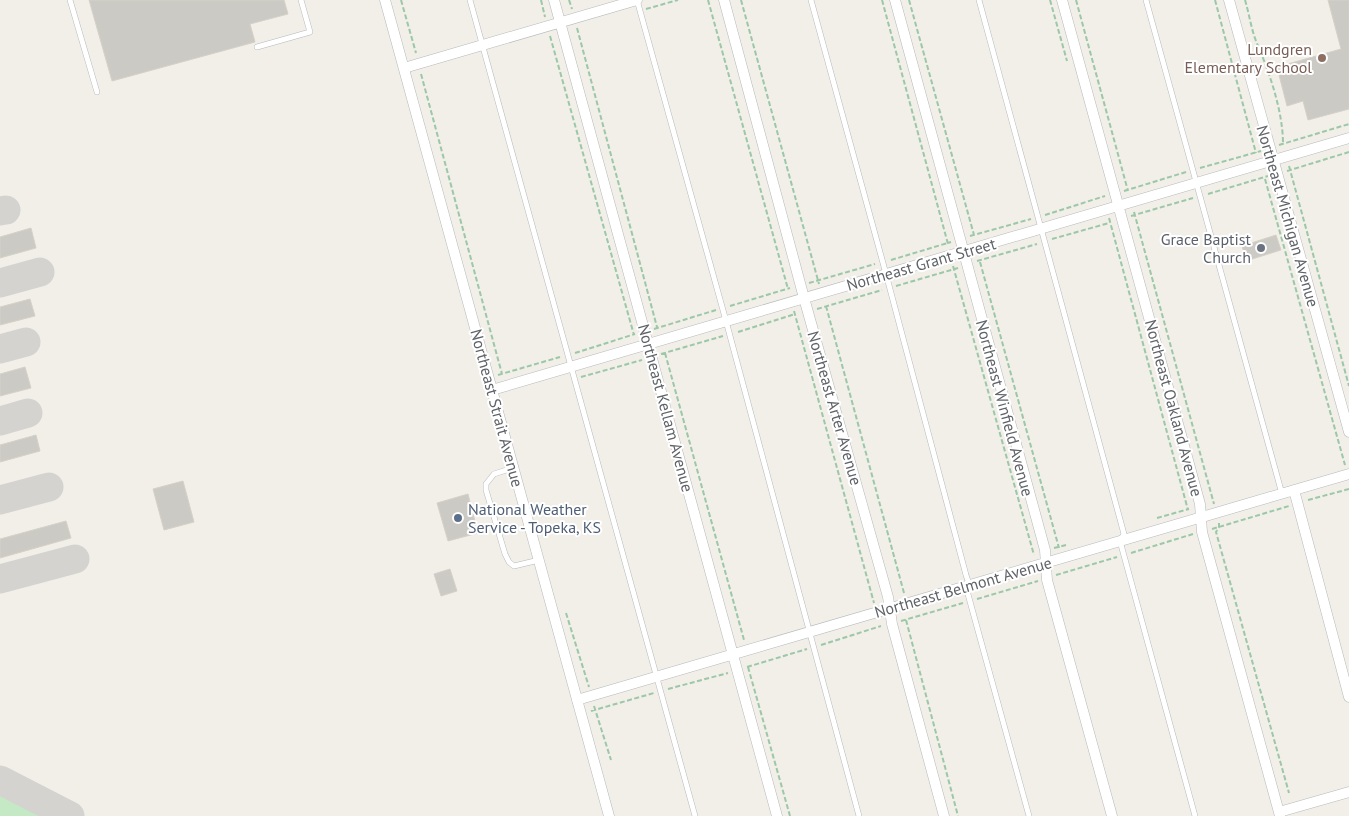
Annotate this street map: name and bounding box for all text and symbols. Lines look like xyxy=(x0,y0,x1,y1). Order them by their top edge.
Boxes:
place label: Lundgren Elementary School xyxy=(1185,39,1312,77)
marker: Lundgren Elementary School xyxy=(1316,52,1328,64)
street label: Northeast Michigan Avenue xyxy=(1252,123,1324,309)
place label: Grace Baptist Church xyxy=(1161,229,1252,267)
street label: Northeast Grant Street xyxy=(844,233,999,295)
marker: Grace Baptist Church xyxy=(1255,242,1267,254)
street label: Northeast Oakland Avenue xyxy=(1141,317,1207,499)
street label: Northeast Winfield Avenue xyxy=(972,318,1038,498)
street label: Northeast Kellam Avenue xyxy=(634,322,698,494)
street label: Northeast Strait Avenue xyxy=(466,327,528,489)
street label: Northeast Arter Avenue xyxy=(803,329,867,487)
place label: National Weather Service - Topeka, KS xyxy=(468,499,601,537)
marker: National Weather Service - Topeka, KS xyxy=(452,512,464,524)
street label: Northeast Belmont Avenue xyxy=(872,552,1054,622)

